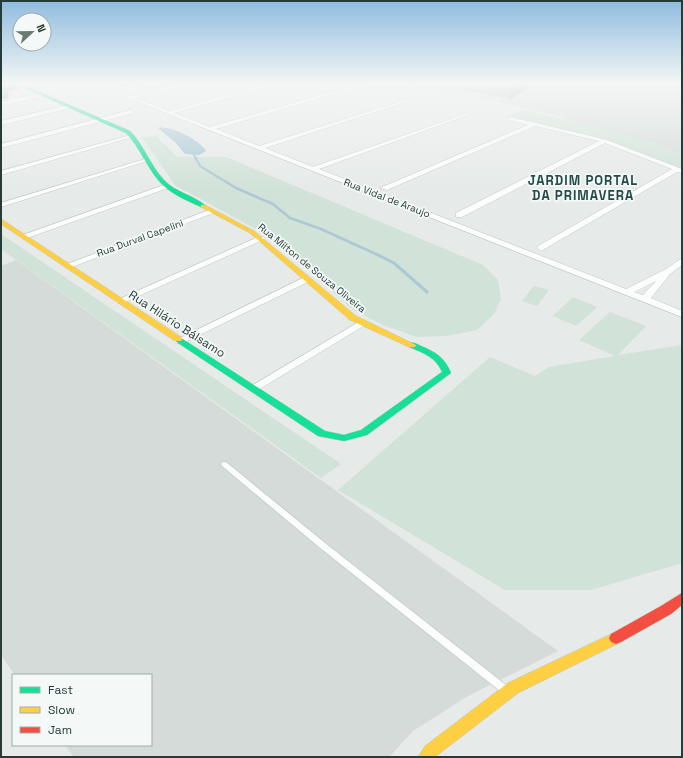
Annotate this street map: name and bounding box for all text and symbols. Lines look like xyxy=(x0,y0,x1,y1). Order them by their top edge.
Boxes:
north arrow xyxy=(12,12,52,52)
text: N xyxy=(33,22,49,34)
district label: JARDIM PORTAL DA PRIMAVERA xyxy=(528,172,638,204)
street label: Rua Vidal de Araujo xyxy=(342,176,432,220)
street label: Rua Durval Capelini xyxy=(95,216,185,260)
street label: Rua Milton de Souza Oliveira xyxy=(255,220,369,316)
street label: Rua Hilário Bálsamo xyxy=(126,287,228,361)
legend xyxy=(12,674,152,746)
text: Fast xyxy=(48,682,73,698)
text: Slow xyxy=(48,702,75,718)
text: Jam xyxy=(48,722,72,738)

